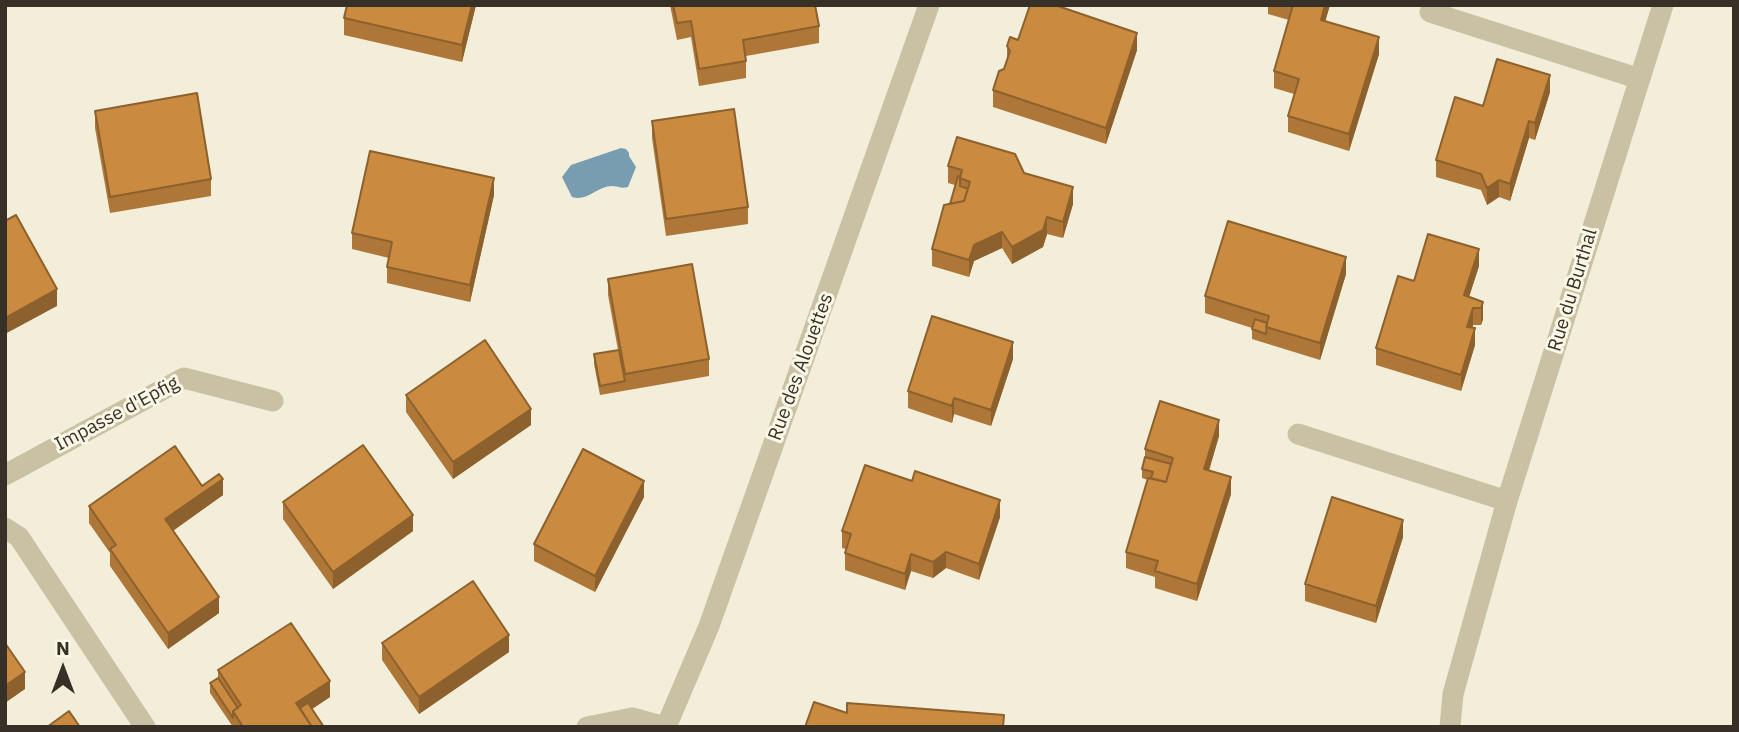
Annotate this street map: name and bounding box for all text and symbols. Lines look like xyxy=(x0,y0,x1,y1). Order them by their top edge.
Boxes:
street label: Rue du Burthal xyxy=(1544,226,1602,354)
street label: Rue des Alouettes xyxy=(764,290,838,444)
street label: Impasse d'Epfig xyxy=(51,372,183,456)
north arrow xyxy=(28,634,98,704)
text: N xyxy=(56,636,70,660)

